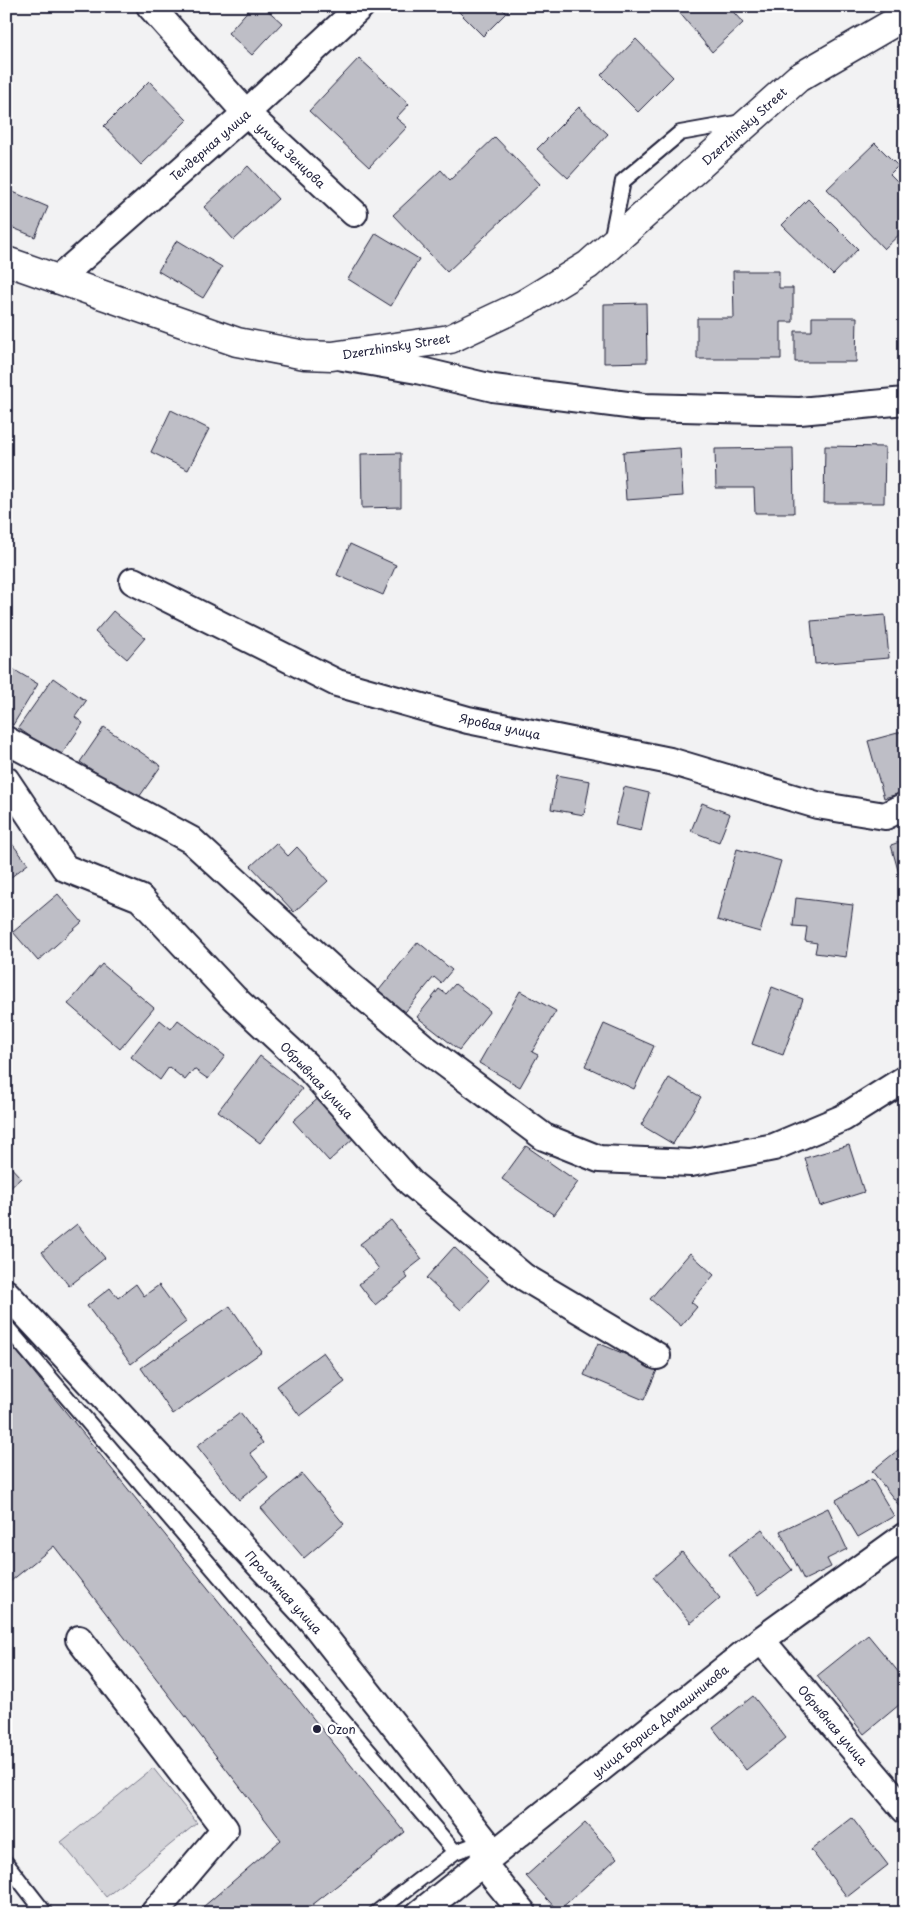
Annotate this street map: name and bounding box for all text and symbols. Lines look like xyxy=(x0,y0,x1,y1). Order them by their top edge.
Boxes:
street label: Dzerzhinsky Street xyxy=(697,83,791,169)
street label: Тендерная улица xyxy=(166,105,254,185)
street label: улица Зенцова xyxy=(252,118,330,192)
street label: Dzerzhinsky Street xyxy=(341,329,451,363)
street label: Яровая улица xyxy=(458,709,543,744)
street label: Обрывная улица xyxy=(276,1037,358,1123)
street label: Проломная улица xyxy=(242,1546,327,1638)
street label: улица Бориса Домашникова xyxy=(588,1660,732,1782)
street label: Обрывная улица xyxy=(794,1681,872,1769)
place label: Ozon xyxy=(327,1720,356,1738)
marker: Ozon xyxy=(311,1723,323,1735)

